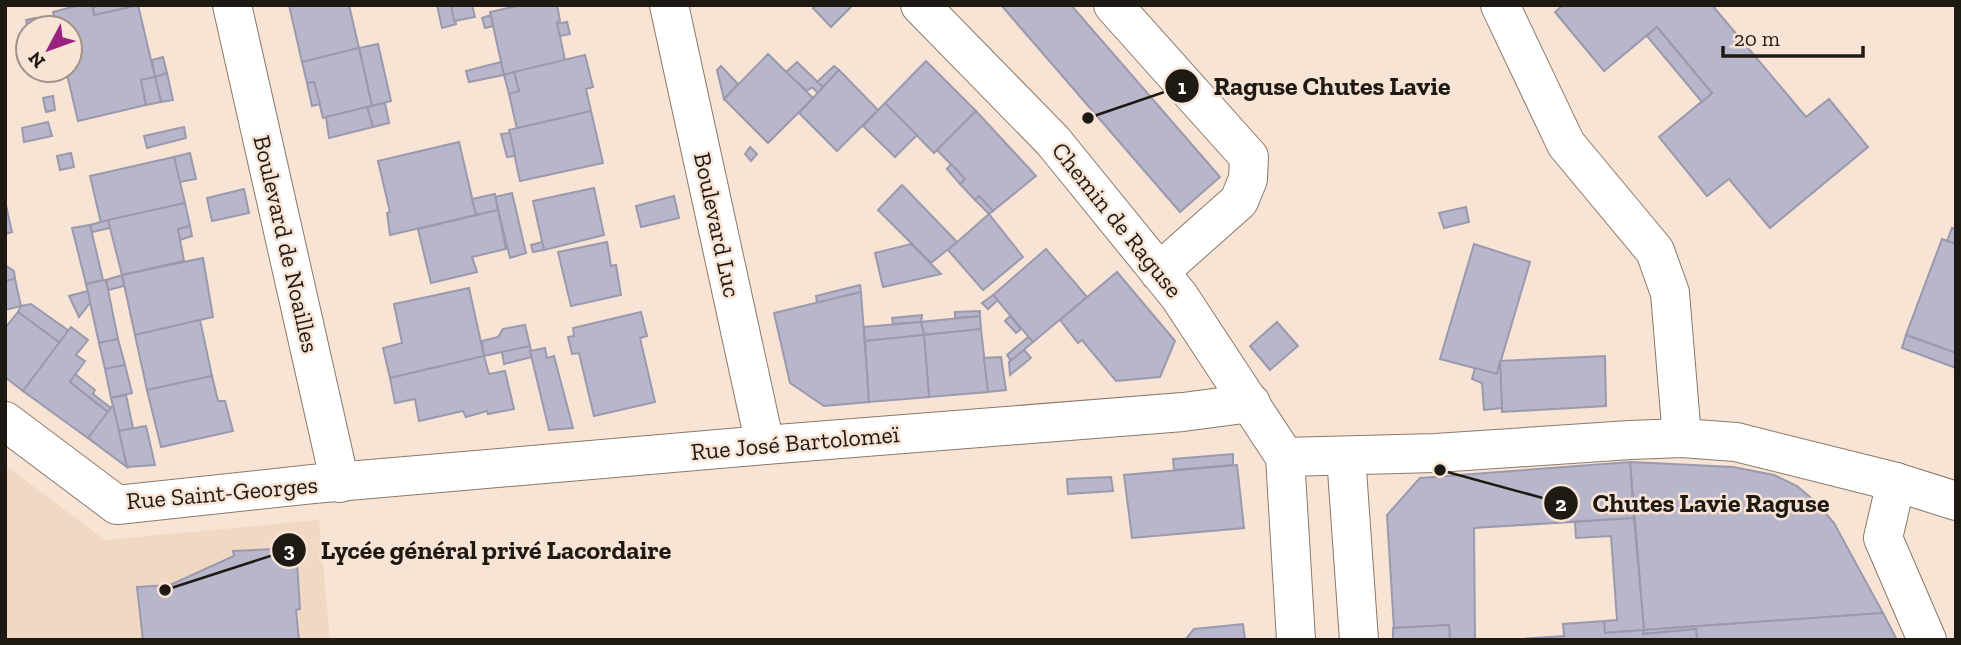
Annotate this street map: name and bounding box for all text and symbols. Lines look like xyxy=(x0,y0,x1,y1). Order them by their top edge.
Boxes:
north arrow xyxy=(14,14,84,84)
scale bar xyxy=(1723,14,1863,58)
text: 20 m xyxy=(1734,26,1780,51)
text: N xyxy=(23,47,50,73)
callout: Raguse Chutes Lavie xyxy=(1165,63,1465,110)
text: Raguse Chutes Lavie xyxy=(1213,70,1451,102)
text: 1 xyxy=(1178,74,1187,99)
street label: Boulevard de Noailles xyxy=(247,132,326,355)
street label: Chemin de Raguse xyxy=(1046,136,1189,303)
street label: Boulevard Luc xyxy=(688,150,747,300)
street label: Rue José Bartolomeï xyxy=(689,419,901,466)
street label: Rue Saint-Georges xyxy=(125,470,319,515)
callout: Chutes Lavie Raguse xyxy=(1543,480,1843,527)
text: Chutes Lavie Raguse xyxy=(1592,487,1830,519)
text: 2 xyxy=(1555,491,1567,516)
callout: Lycée général privé Lacordaire xyxy=(272,527,685,574)
text: Lycée général privé Lacordaire xyxy=(321,534,672,566)
text: 3 xyxy=(283,537,295,562)

